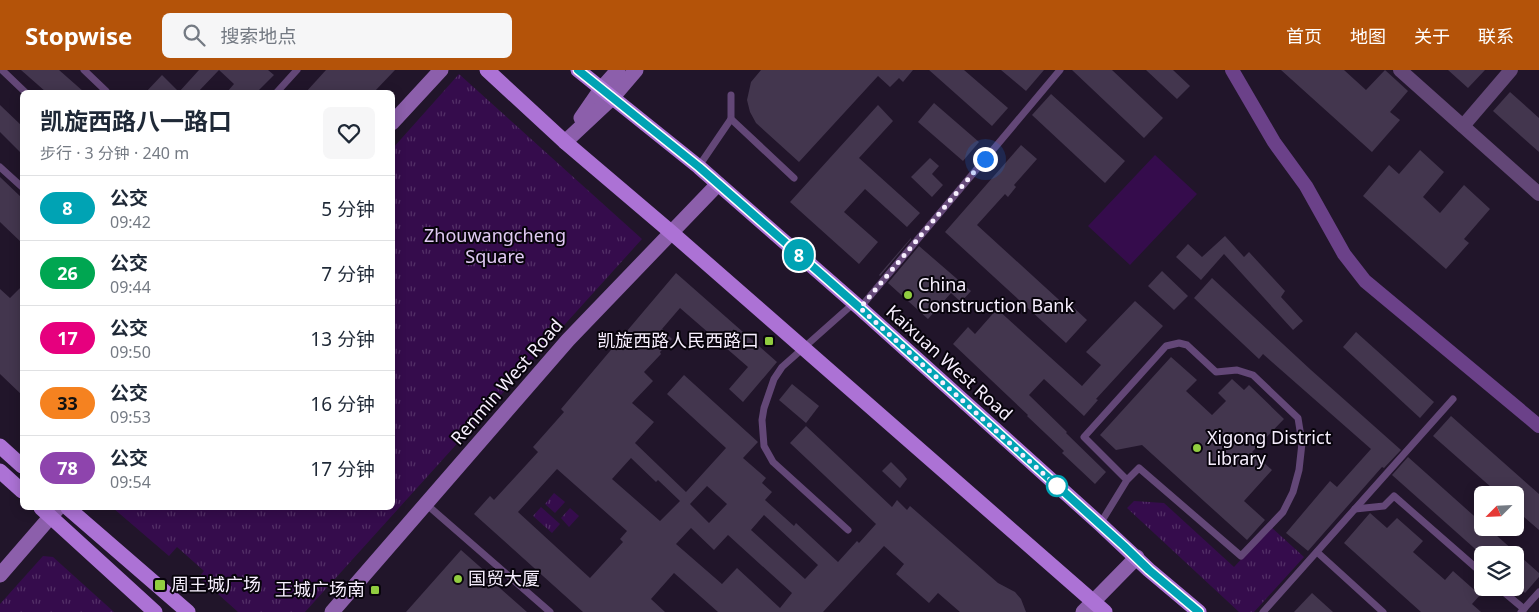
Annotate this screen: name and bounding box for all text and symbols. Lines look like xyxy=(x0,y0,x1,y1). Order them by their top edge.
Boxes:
search box xyxy=(162,13,512,58)
text: Stopwise xyxy=(25,19,132,52)
icon: search xyxy=(180,21,208,49)
text: 搜索地点 xyxy=(220,23,296,49)
text: 首页 xyxy=(1286,24,1322,48)
text: 地图 xyxy=(1350,24,1386,48)
text: 关于 xyxy=(1414,24,1450,48)
text: 联系 xyxy=(1478,24,1514,48)
text: 凯旋西路八一路口 xyxy=(40,104,232,137)
button: heart xyxy=(323,107,375,159)
text: 步行 · 3 分钟 · 240 m xyxy=(40,142,189,164)
your location xyxy=(973,147,998,172)
text: 公交 xyxy=(110,185,148,211)
text: 8 xyxy=(62,196,73,220)
text: 5 分钟 xyxy=(321,196,375,222)
text: 09:42 xyxy=(110,211,151,233)
park label: Zhouwangcheng Square xyxy=(424,223,566,268)
line badge: 8 xyxy=(783,239,815,271)
text: 8 xyxy=(794,243,804,267)
text: 公交 xyxy=(110,250,148,276)
text: 26 xyxy=(57,261,78,285)
text: 7 分钟 xyxy=(321,261,375,287)
place label: China Construction Bank xyxy=(918,272,1074,317)
text: 09:44 xyxy=(110,276,151,298)
marker: China Construction Bank xyxy=(902,289,914,301)
street label: Kaixuan West Road xyxy=(881,299,1018,425)
street label: Renmin West Road xyxy=(445,313,568,449)
text: 公交 xyxy=(110,315,148,341)
text: 17 xyxy=(57,326,78,350)
text: 13 分钟 xyxy=(310,326,375,352)
place label: 凯旋西路人民西路口 xyxy=(597,328,759,352)
marker: 凯旋西路人民西路口 xyxy=(763,335,775,347)
text: 09:50 xyxy=(110,341,151,363)
text: 公交 xyxy=(110,380,148,406)
text: 33 xyxy=(57,391,78,415)
text: 16 分钟 xyxy=(310,391,375,417)
text: 09:53 xyxy=(110,406,151,428)
place label: Xigong District Library xyxy=(1207,425,1332,470)
marker: Xigong District Library xyxy=(1191,442,1203,454)
text: 公交 xyxy=(110,445,148,471)
text: 78 xyxy=(57,456,78,480)
text: 17 分钟 xyxy=(310,456,375,482)
text: 09:54 xyxy=(110,471,151,493)
unlabelled marker xyxy=(1046,475,1068,497)
north arrow xyxy=(1474,486,1524,536)
map controls xyxy=(1474,486,1524,596)
button: layers xyxy=(1474,546,1524,596)
place label: 国贸大厦 xyxy=(468,566,540,590)
place label: 周王城广场 xyxy=(171,572,261,596)
marker: 国贸大厦 xyxy=(452,573,464,585)
place label: 王城广场南 xyxy=(275,577,365,601)
marker: 周王城广场 xyxy=(153,578,167,592)
marker: 王城广场南 xyxy=(369,584,381,596)

